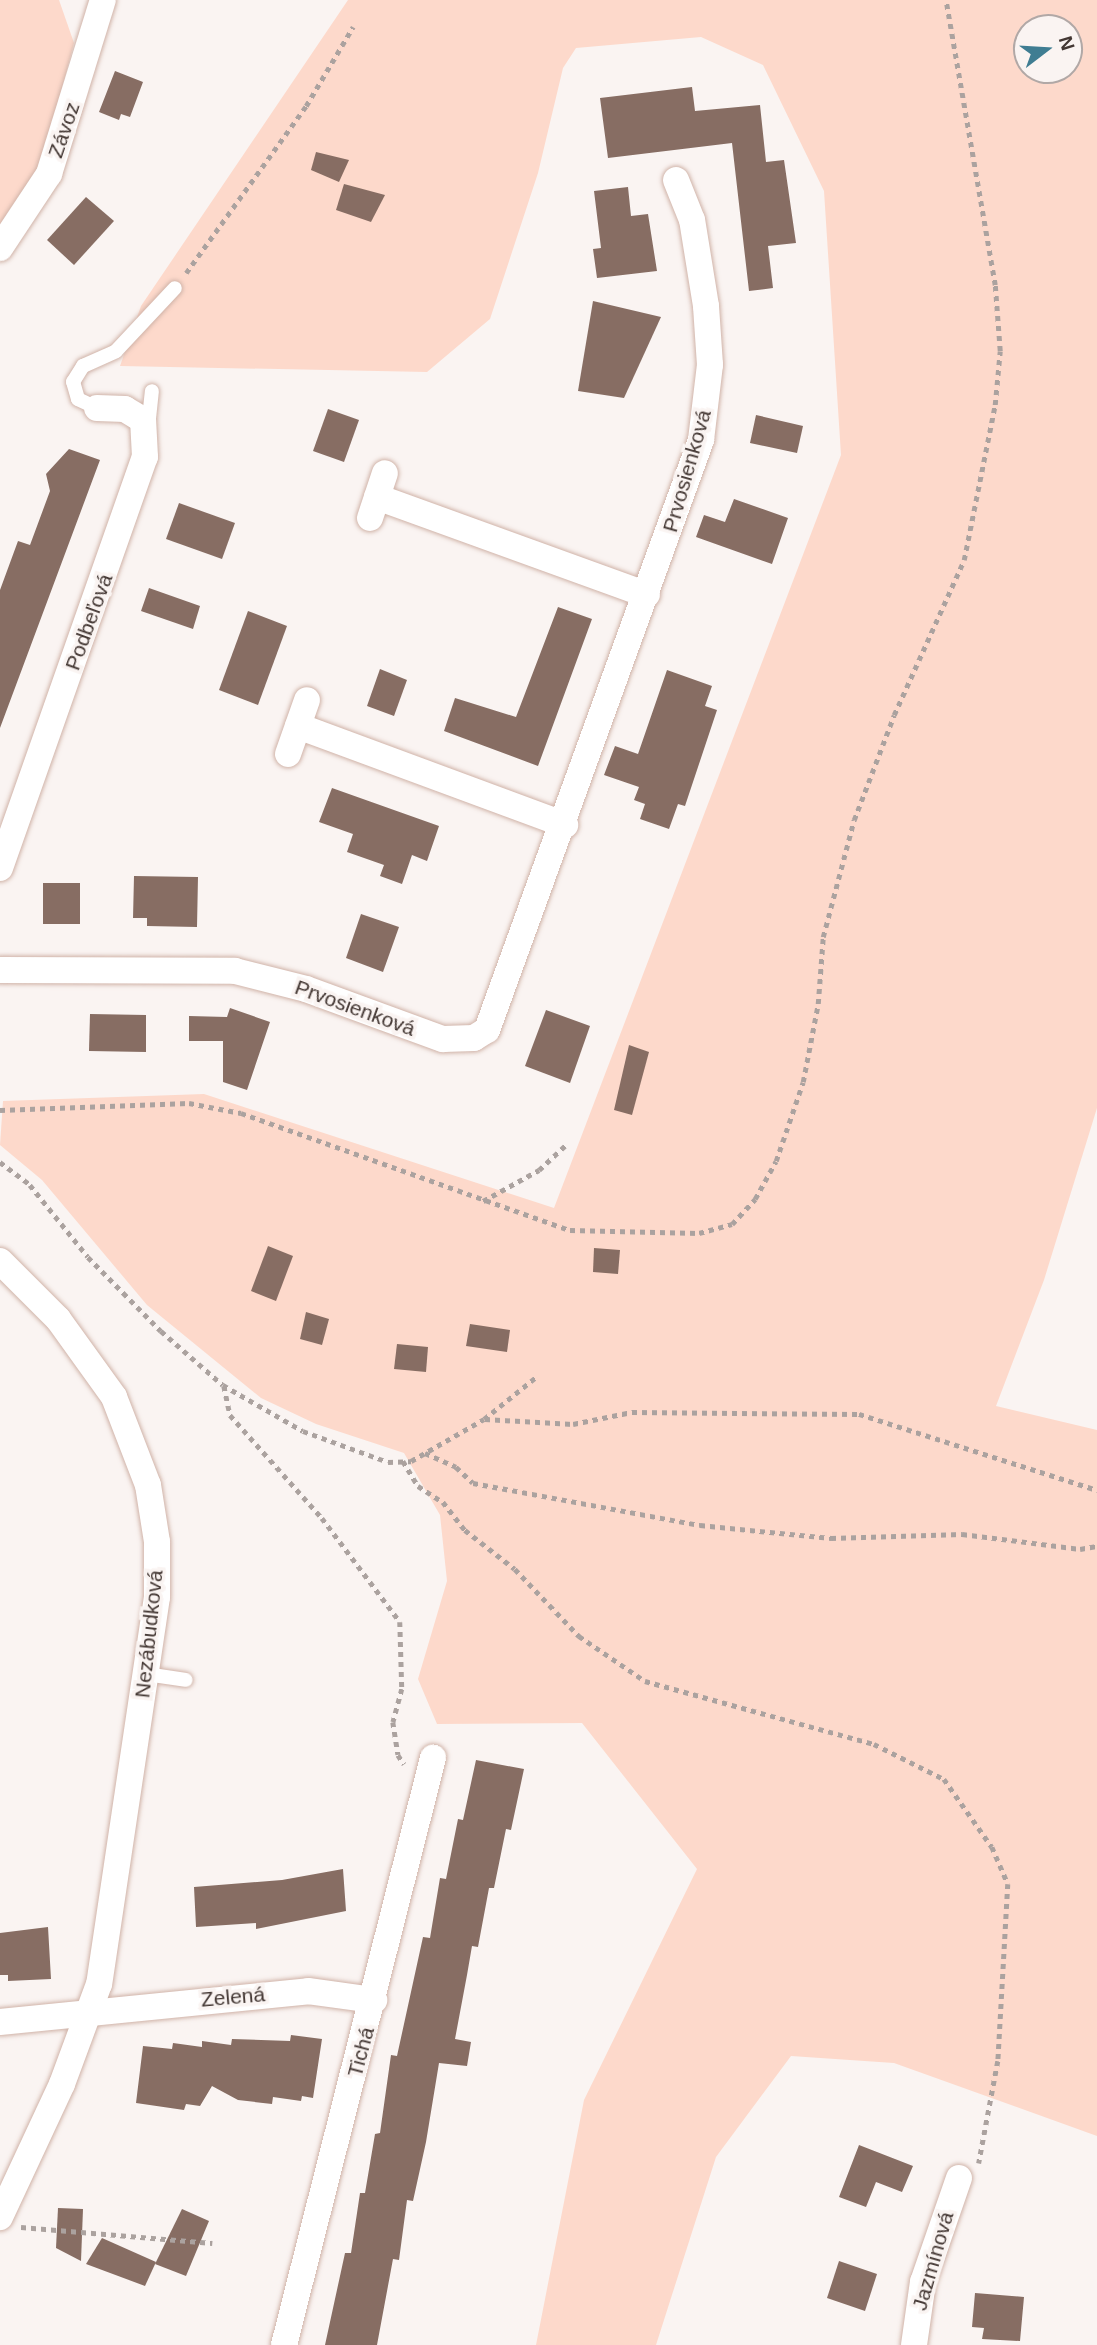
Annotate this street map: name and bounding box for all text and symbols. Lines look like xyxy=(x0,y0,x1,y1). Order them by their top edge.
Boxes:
north arrow xyxy=(1013,14,1083,84)
text: N xyxy=(1055,34,1079,53)
street label: Závoz xyxy=(43,99,85,161)
street label: Prvosienková xyxy=(658,407,716,535)
street label: Podbeľová xyxy=(60,570,118,674)
street label: Prvosienková xyxy=(291,975,419,1041)
street label: Nezábudková xyxy=(130,1569,168,1699)
street label: Zelená xyxy=(200,1982,266,2012)
street label: Tichá xyxy=(342,2024,380,2080)
street label: Jazmínová xyxy=(907,2209,959,2313)

